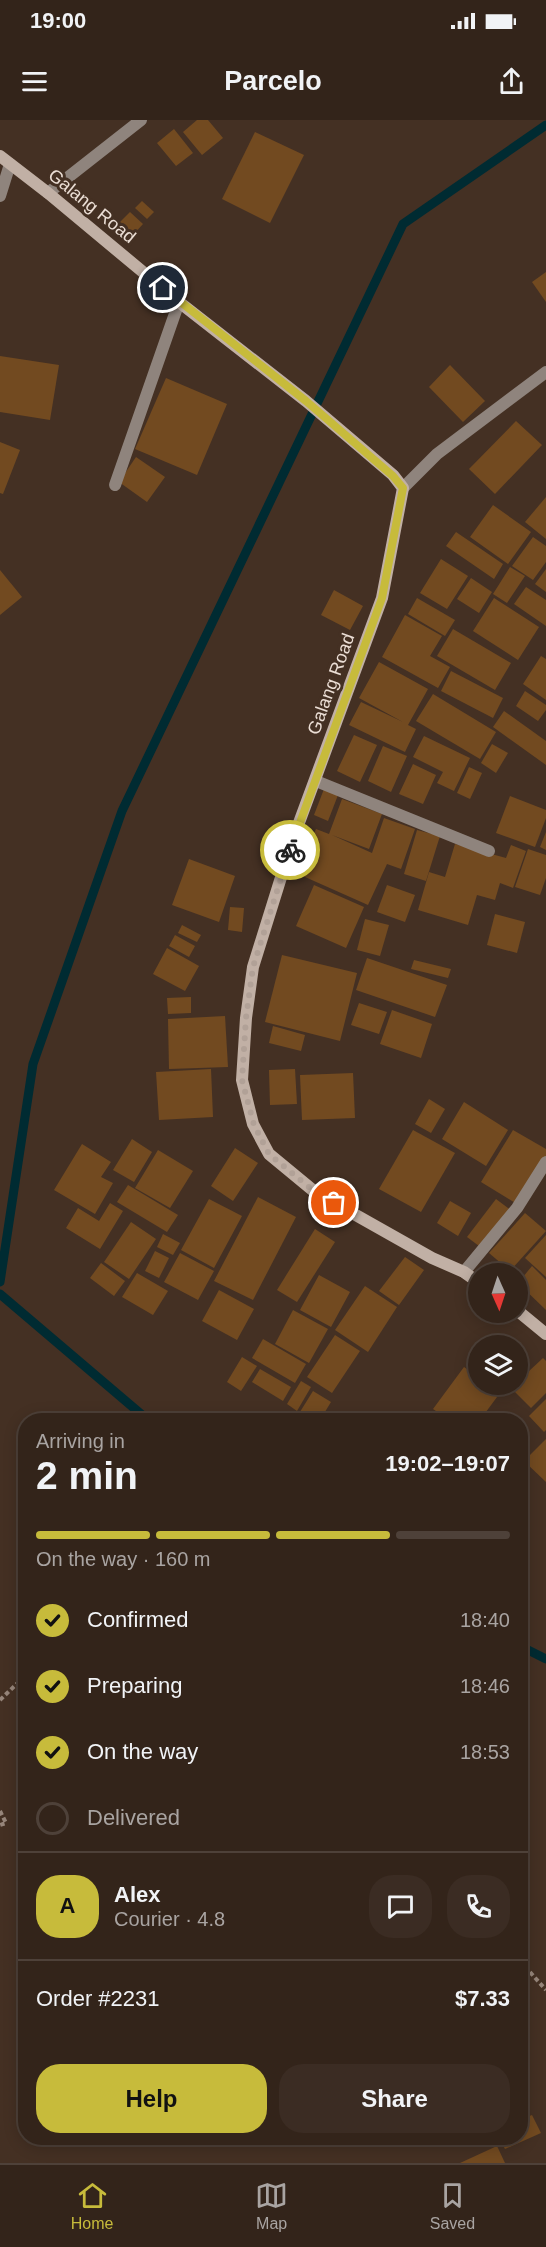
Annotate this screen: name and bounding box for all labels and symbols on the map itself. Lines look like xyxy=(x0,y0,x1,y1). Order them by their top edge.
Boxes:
street label: Galang Road xyxy=(44,165,140,247)
pin xyxy=(137,262,188,313)
street label: Galang Road xyxy=(303,631,359,737)
courier xyxy=(260,820,320,880)
pin xyxy=(308,1177,359,1228)
north arrow xyxy=(468,1263,528,1323)

